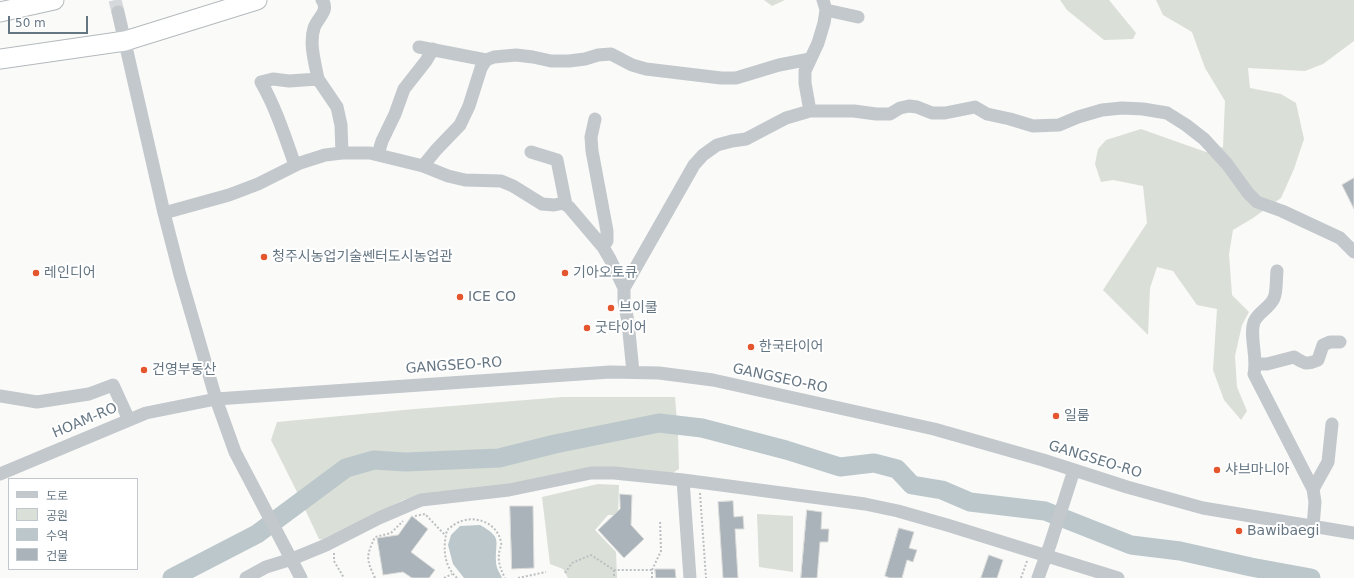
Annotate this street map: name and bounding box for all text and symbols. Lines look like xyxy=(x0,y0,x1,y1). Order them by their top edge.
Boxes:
scale bar xyxy=(10,8,90,34)
text: 50 m xyxy=(15,16,46,30)
place label: 청주시농업기술쎈터도시농업관 xyxy=(272,249,452,265)
marker: 청주시농업기술쎈터도시농업관 xyxy=(259,252,269,262)
place label: 레인디어 xyxy=(44,265,96,281)
place label: 기아오토큐 xyxy=(573,265,637,281)
marker: 레인디어 xyxy=(31,268,41,278)
marker: 기아오토큐 xyxy=(560,268,570,278)
place label: ICE CO xyxy=(468,289,516,305)
marker: ICE CO xyxy=(455,292,465,302)
place label: 브이쿨 xyxy=(619,300,658,316)
marker: 브이쿨 xyxy=(606,303,616,313)
place label: 굿타이어 xyxy=(595,320,647,336)
marker: 굿타이어 xyxy=(582,323,592,333)
place label: 한국타이어 xyxy=(759,339,823,355)
marker: 한국타이어 xyxy=(746,342,756,352)
street label: GANGSEO-RO xyxy=(405,354,503,378)
street label: GANGSEO-RO xyxy=(731,361,829,397)
place label: 건영부동산 xyxy=(152,362,216,378)
marker: 건영부동산 xyxy=(139,365,149,375)
street label: HOAM-RO xyxy=(50,400,120,442)
place label: 일룸 xyxy=(1064,408,1090,424)
marker: 일룸 xyxy=(1051,411,1061,421)
street label: GANGSEO-RO xyxy=(1046,438,1144,482)
place label: 샤브마니아 xyxy=(1225,462,1289,478)
marker: 샤브마니아 xyxy=(1212,465,1222,475)
legend xyxy=(8,478,138,570)
text: 도로 xyxy=(46,489,68,503)
text: 공원 xyxy=(46,509,68,523)
place label: Bawibaegi xyxy=(1247,523,1319,539)
marker: Bawibaegi xyxy=(1234,526,1244,536)
text: 수역 xyxy=(46,529,68,543)
text: 건물 xyxy=(46,549,68,563)

